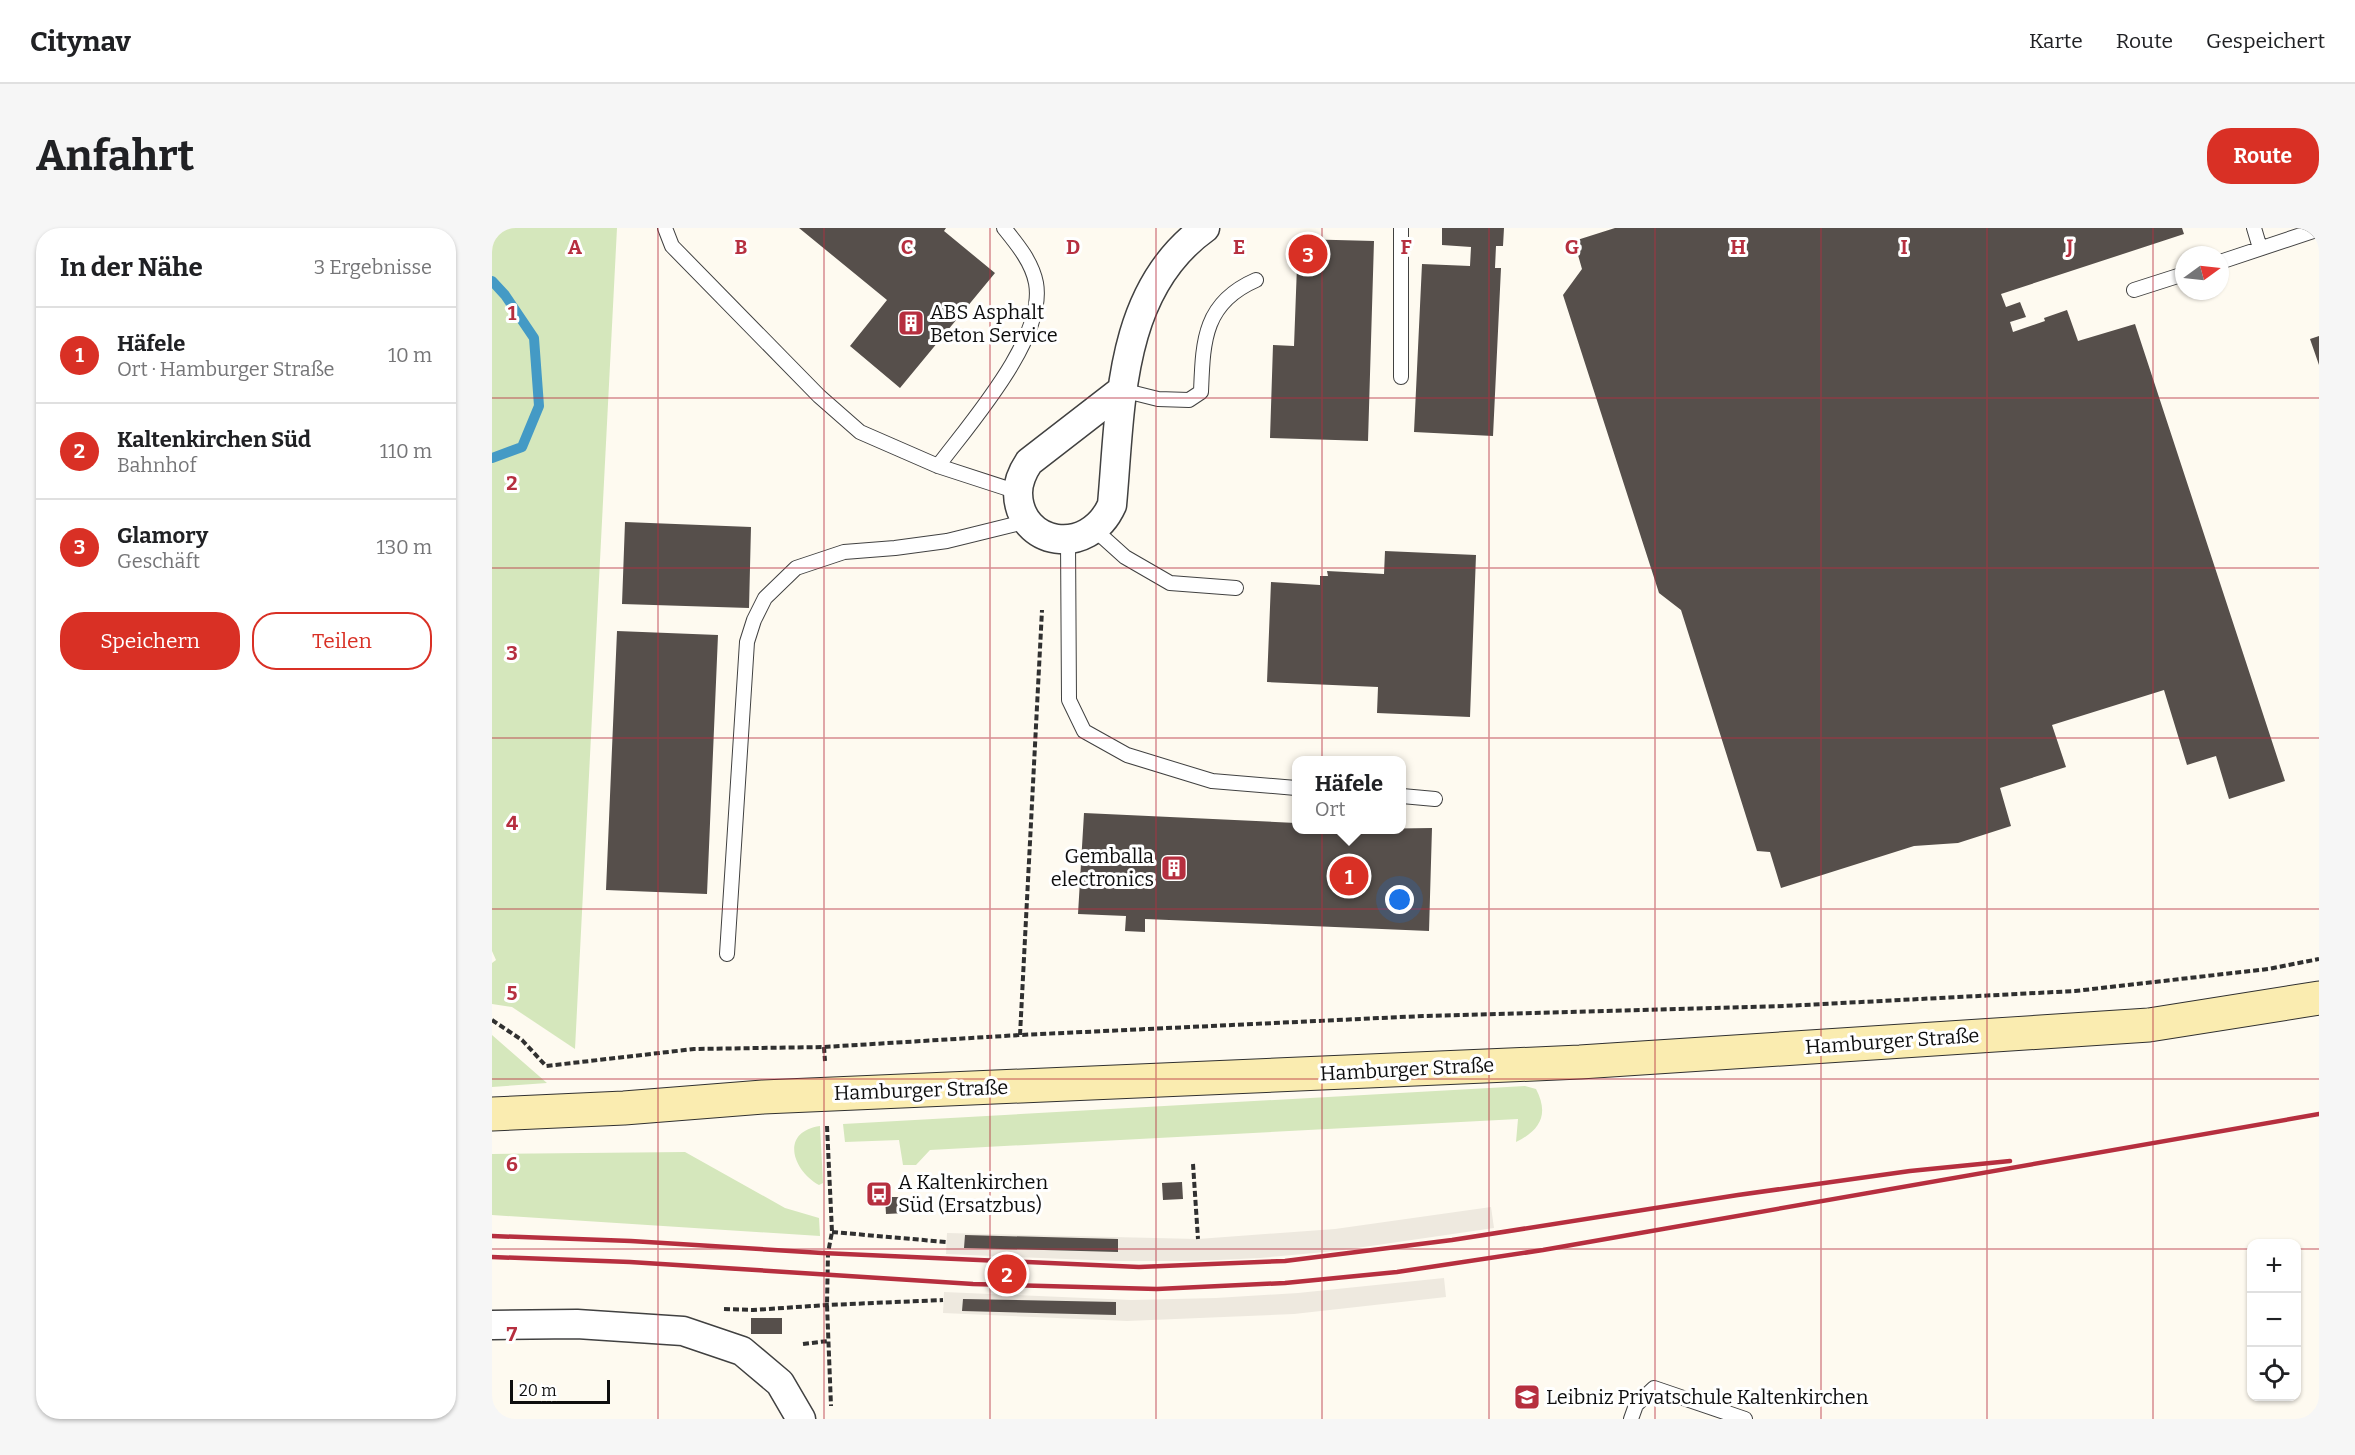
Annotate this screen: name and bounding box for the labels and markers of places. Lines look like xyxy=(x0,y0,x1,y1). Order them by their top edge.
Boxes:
pin: 3 xyxy=(1288,231,1328,276)
place label: ABS Asphalt Beton Service xyxy=(930,300,1058,347)
building icon: ABS Asphalt Beton Service xyxy=(896,308,926,338)
place label: Gemballa electronics xyxy=(1051,844,1154,891)
building icon: Gemballa electronics xyxy=(1159,853,1189,883)
pin: 1 xyxy=(1330,854,1368,898)
place label: A Kaltenkirchen Süd (Ersatzbus) xyxy=(898,1170,1048,1217)
bus stop icon: A Kaltenkirchen Süd (Ersatzbus) xyxy=(864,1179,894,1209)
pin: 2 xyxy=(988,1252,1026,1296)
school or university icon: Leibniz Privatschule Kaltenkirchen xyxy=(1512,1382,1542,1412)
place label: Leibniz Privatschule Kaltenkirchen xyxy=(1546,1385,1869,1409)

